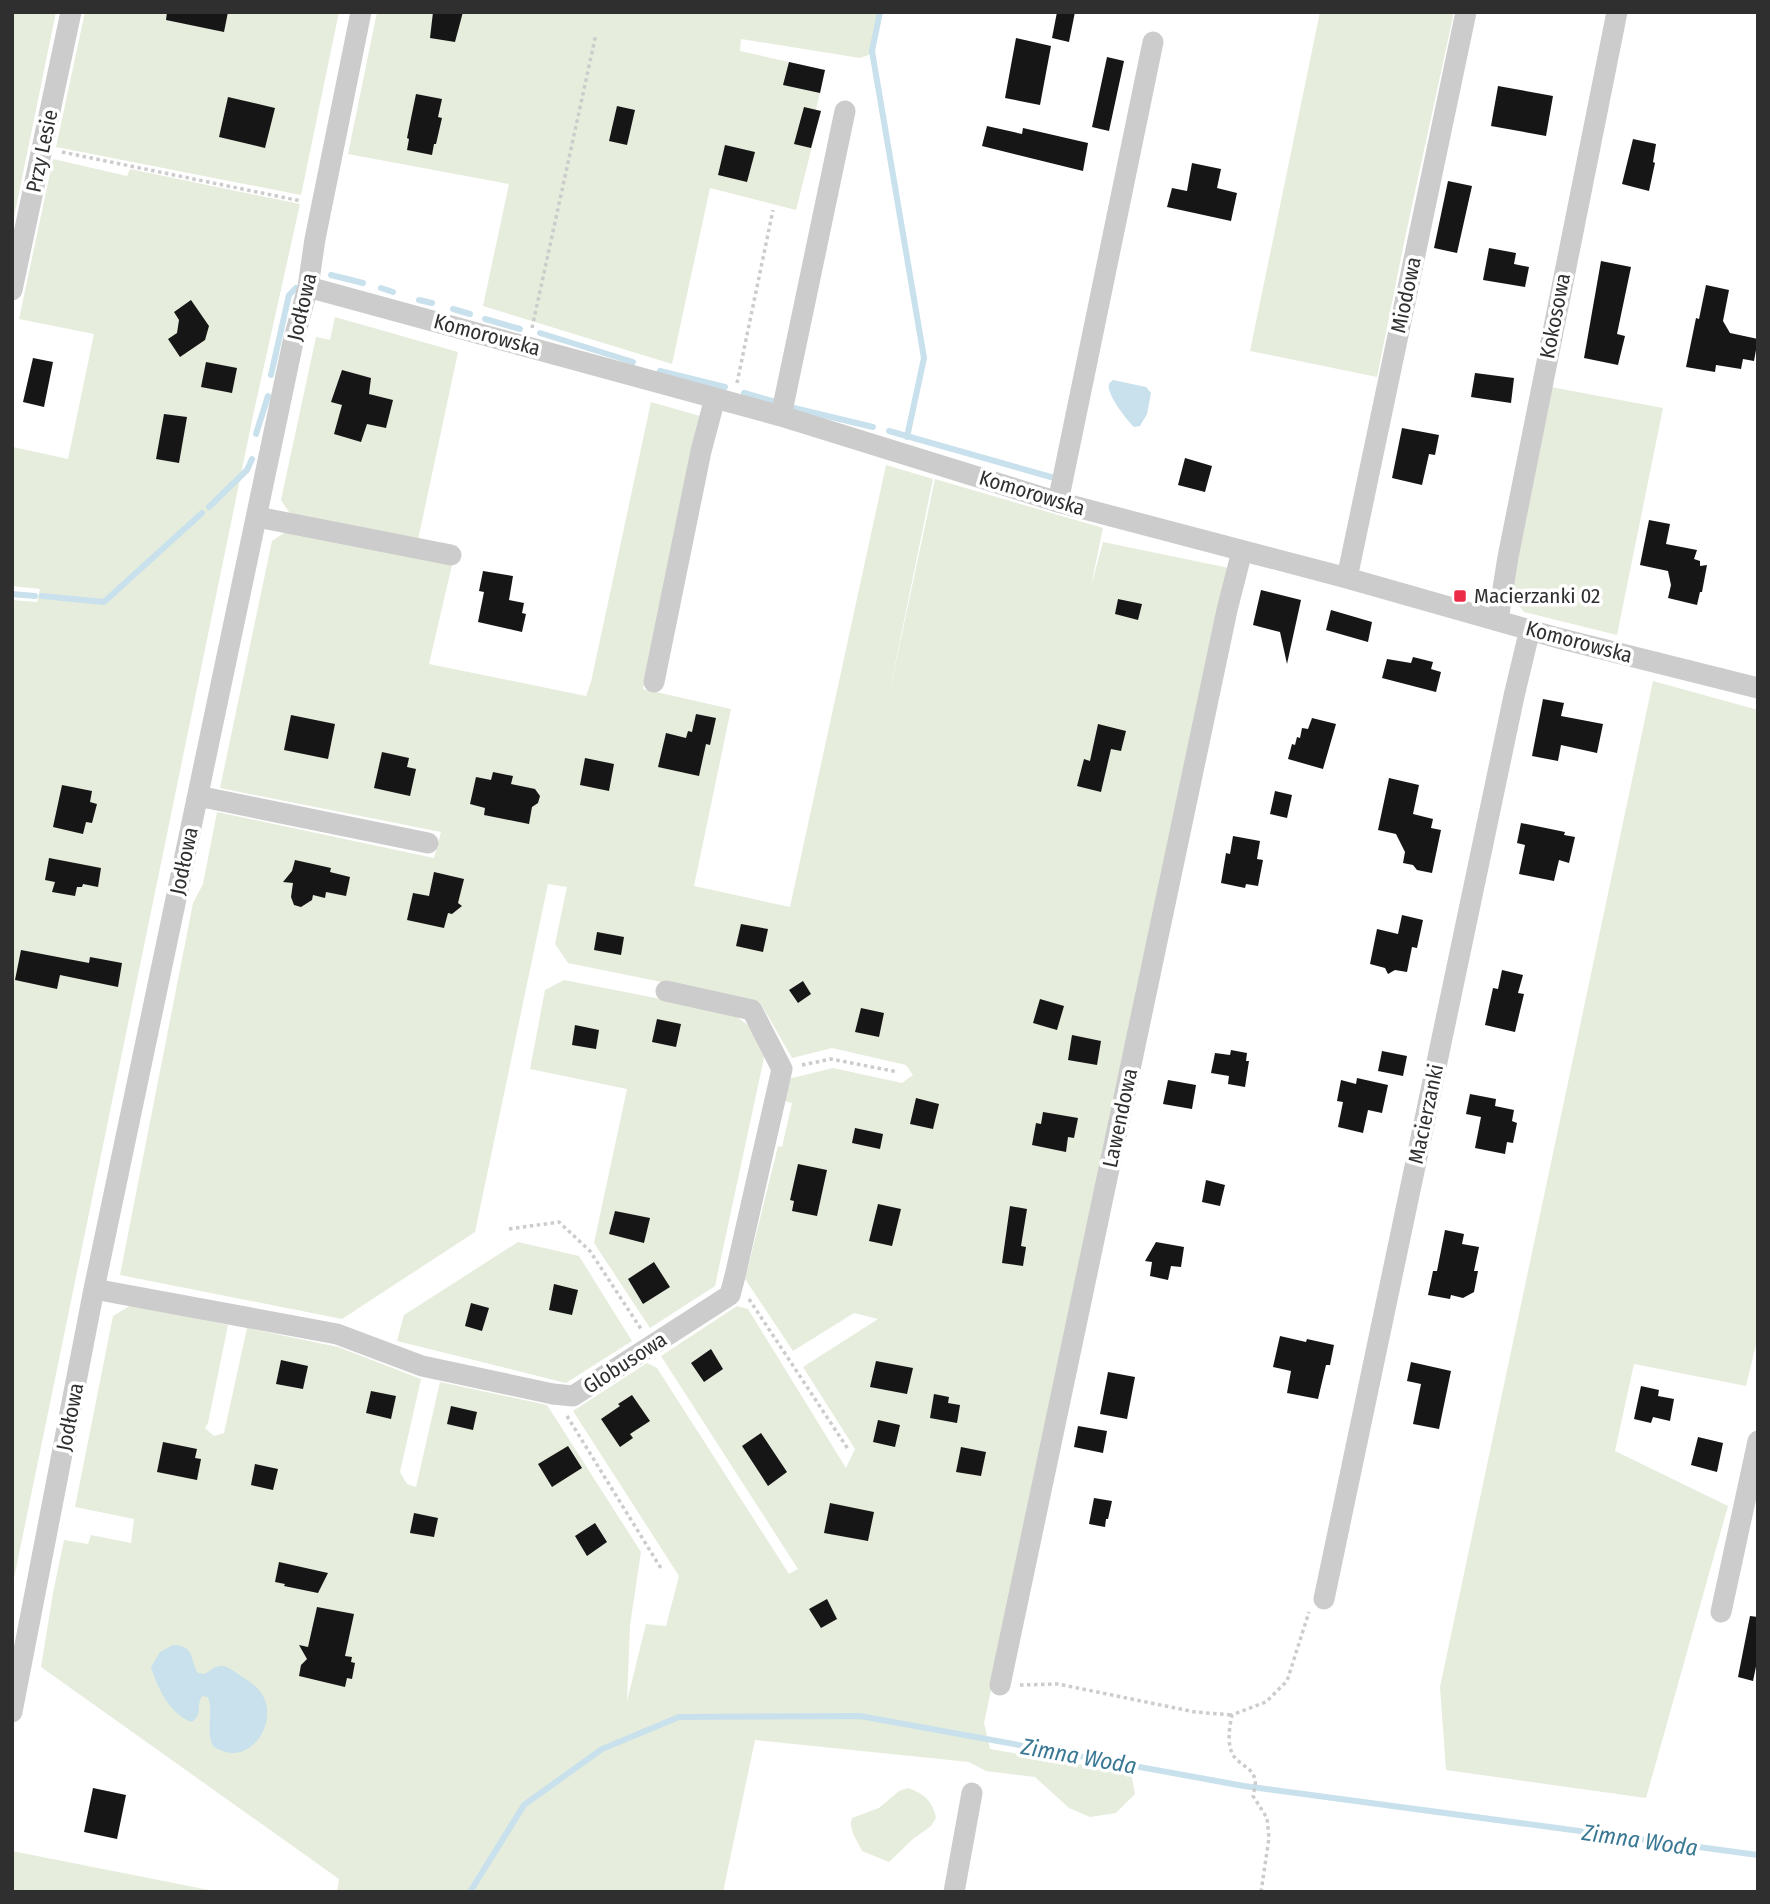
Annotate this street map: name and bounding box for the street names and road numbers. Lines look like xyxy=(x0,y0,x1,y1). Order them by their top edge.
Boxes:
street label: Przy Lesie xyxy=(21,107,63,195)
street label: Miodowa xyxy=(1385,254,1427,336)
street label: Jodłowa xyxy=(282,271,322,343)
street label: Kokosowa xyxy=(1534,271,1576,361)
street label: Komorowska xyxy=(431,308,543,362)
street label: Komorowska xyxy=(976,465,1088,521)
street label: Komorowska xyxy=(1523,615,1635,669)
street label: Jodłowa xyxy=(164,825,204,897)
street label: Macierzanki xyxy=(1403,1062,1449,1166)
street label: Lawendowa xyxy=(1097,1066,1143,1170)
street label: Globusowa xyxy=(578,1326,672,1400)
street label: Jodłowa xyxy=(51,1381,89,1453)

